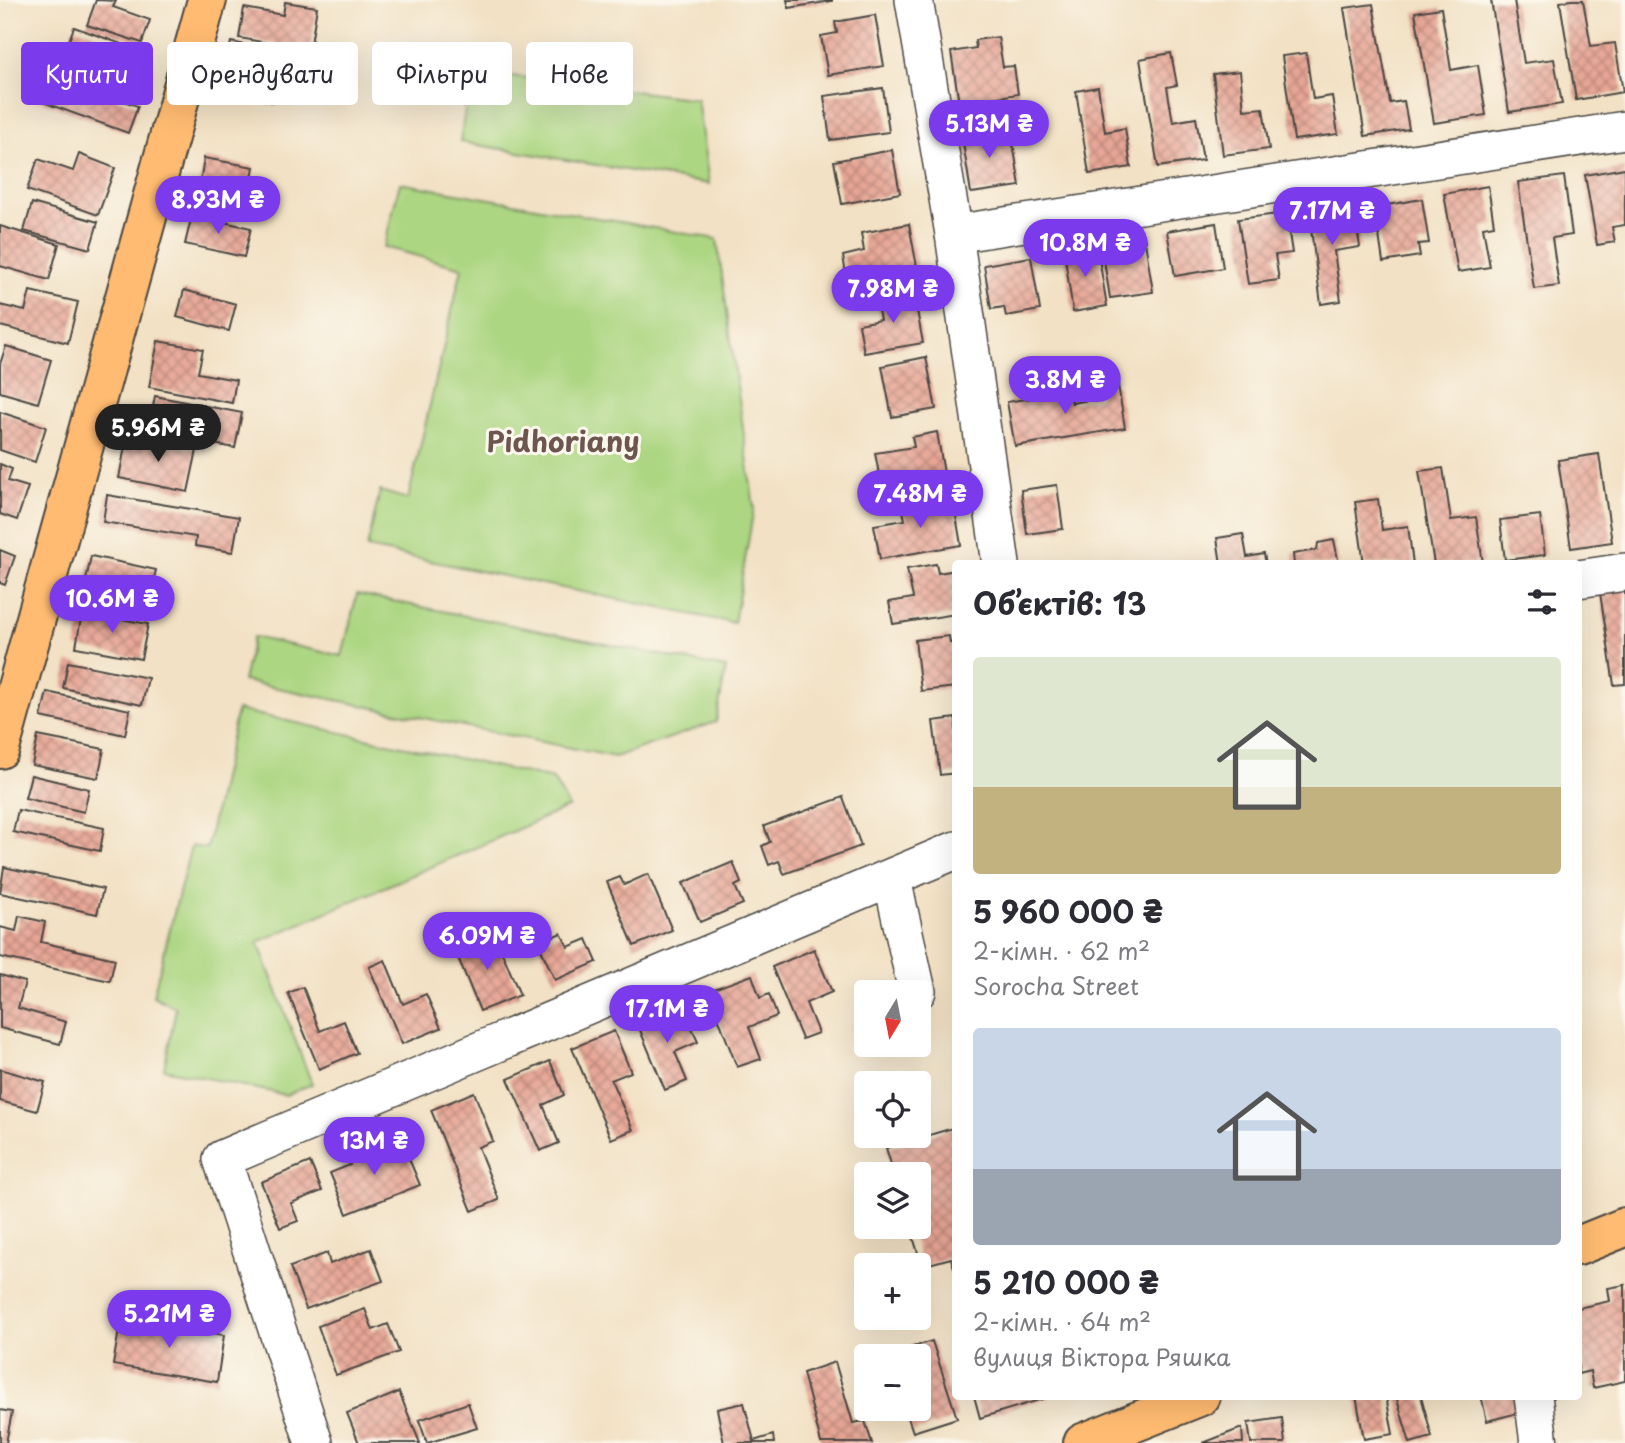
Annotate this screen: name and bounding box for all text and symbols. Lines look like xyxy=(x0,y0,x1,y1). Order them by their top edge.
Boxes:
chip: Купити xyxy=(21,42,153,105)
chip: Орендувати xyxy=(167,42,358,105)
chip: Фільтри xyxy=(372,42,512,105)
chip: Нове xyxy=(526,42,633,105)
pin: 5.13M ₴ xyxy=(924,100,1054,160)
text: 5.13M ₴ xyxy=(945,105,1033,140)
pin: 8.93M ₴ xyxy=(153,176,283,236)
text: 8.93M ₴ xyxy=(171,181,265,216)
pin: 7.17M ₴ xyxy=(1267,188,1397,247)
text: 7.17M ₴ xyxy=(1289,192,1375,227)
pin: 10.8M ₴ xyxy=(1020,219,1150,279)
text: 10.8M ₴ xyxy=(1039,224,1131,259)
pin: 7.98M ₴ xyxy=(828,266,958,325)
text: 7.98M ₴ xyxy=(848,270,938,305)
pin: 3.8M ₴ xyxy=(1008,356,1122,416)
text: 3.8M ₴ xyxy=(1025,361,1105,396)
pin: 5.96M ₴ xyxy=(93,405,223,464)
text: 5.96M ₴ xyxy=(111,409,205,444)
district label: Pidhoriany xyxy=(487,419,639,462)
pin: 7.48M ₴ xyxy=(855,470,985,530)
text: 7.48M ₴ xyxy=(873,475,967,510)
pin: 10.6M ₴ xyxy=(47,576,177,635)
text: 10.6M ₴ xyxy=(66,580,158,615)
text: Об’єктів: 13 xyxy=(973,580,1146,625)
icon: filters xyxy=(1523,583,1561,621)
icon: home xyxy=(1204,702,1330,828)
text: 5 960 000 ₴ xyxy=(973,888,1163,933)
pin: 6.09M ₴ xyxy=(422,912,552,972)
text: 6.09M ₴ xyxy=(439,917,535,952)
text: 2-кімн. · 62 m² xyxy=(973,933,1150,968)
text: Sorocha Street xyxy=(973,968,1139,1003)
north arrow xyxy=(854,980,931,1057)
map controls xyxy=(854,980,931,1421)
pin: 17.1M ₴ xyxy=(602,986,732,1045)
text: 17.1M ₴ xyxy=(625,990,709,1025)
button: locate xyxy=(854,1071,931,1148)
icon: home xyxy=(1204,1073,1330,1199)
pin: 13M ₴ xyxy=(325,1118,423,1177)
text: 13M ₴ xyxy=(340,1122,408,1157)
button: layers xyxy=(854,1162,931,1239)
button: + xyxy=(854,1253,931,1330)
text: 5 210 000 ₴ xyxy=(973,1259,1159,1304)
pin: 5.21M ₴ xyxy=(104,1290,234,1350)
text: 5.21M ₴ xyxy=(123,1295,215,1330)
text: 2-кімн. · 64 m² xyxy=(973,1304,1151,1339)
text: вулиця Віктора Ряшка xyxy=(973,1339,1231,1374)
button: − xyxy=(854,1344,931,1421)

